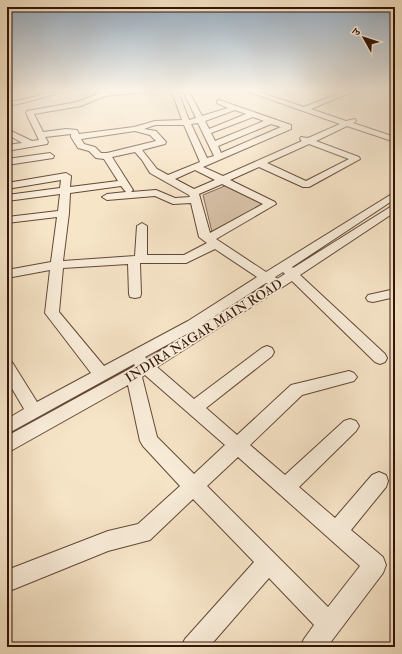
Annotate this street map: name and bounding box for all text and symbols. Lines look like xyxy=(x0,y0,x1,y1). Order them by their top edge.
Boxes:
north arrow xyxy=(344,18,384,58)
text: उ xyxy=(349,25,364,39)
street label: INDIRA NAGAR MAIN ROAD xyxy=(122,276,286,386)

